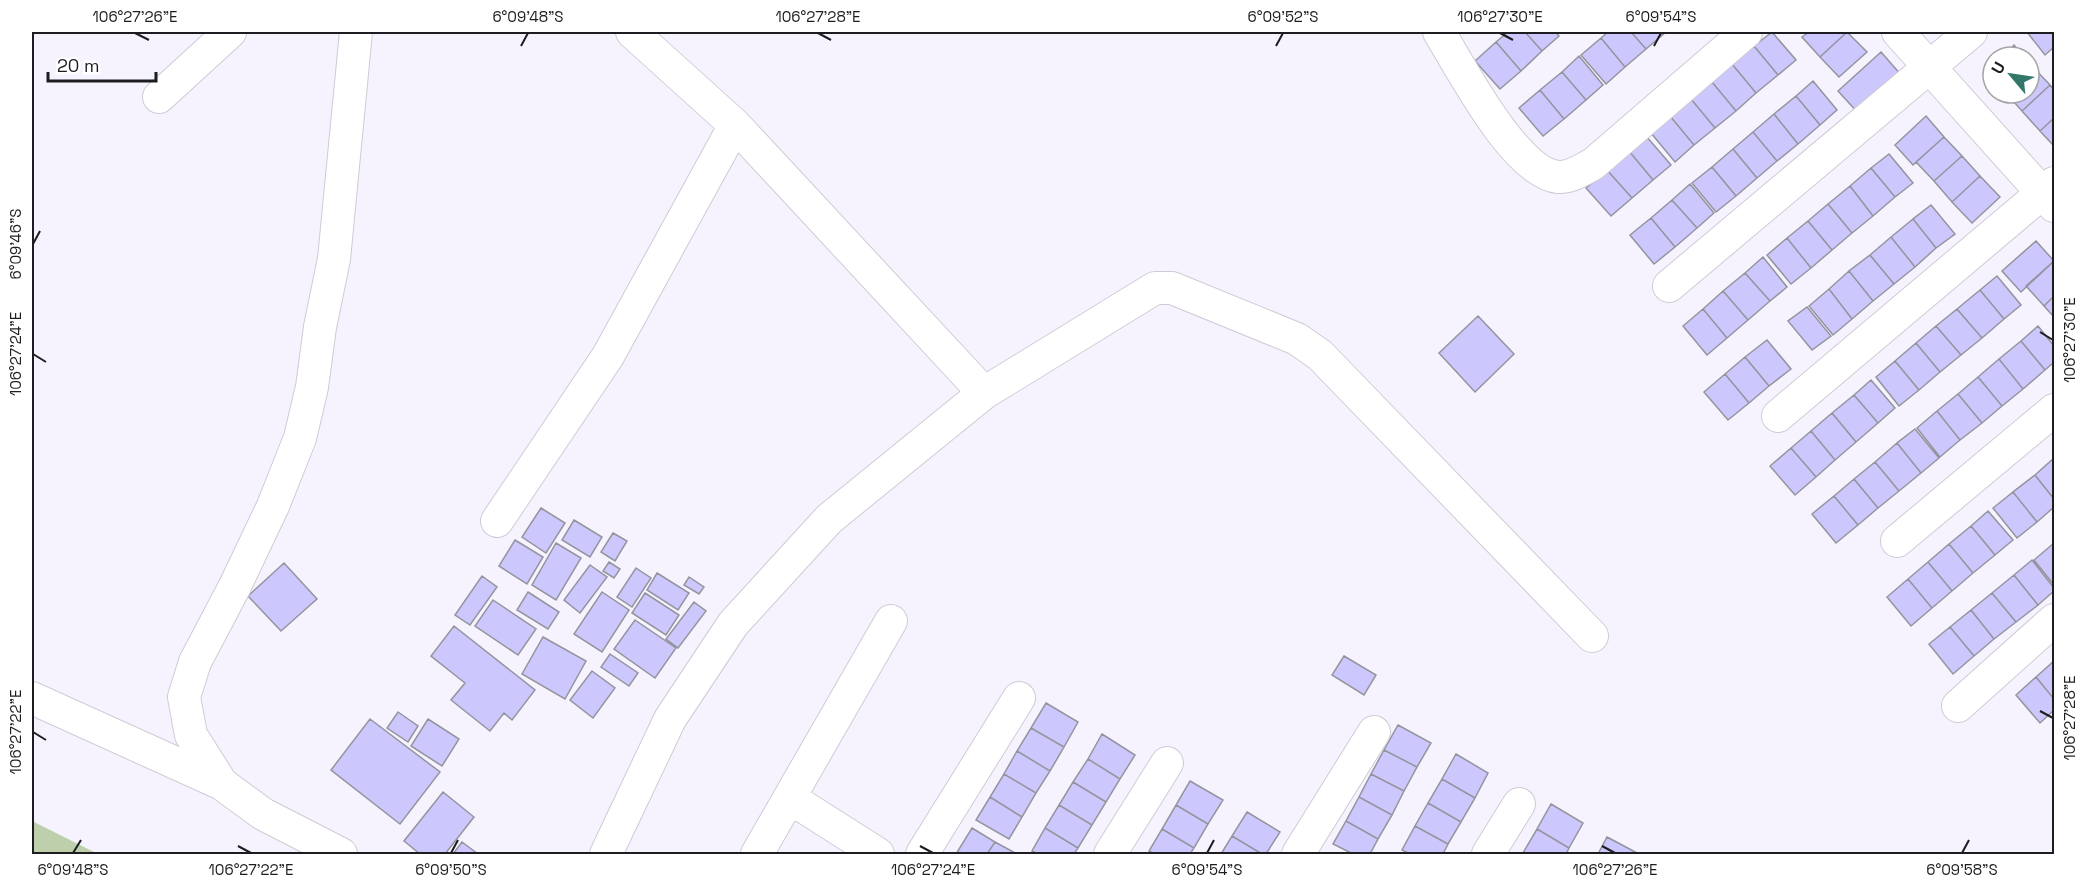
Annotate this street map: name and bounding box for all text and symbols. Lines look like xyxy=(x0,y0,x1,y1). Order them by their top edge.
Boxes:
text: 106°27'26"E xyxy=(93,7,177,26)
text: 6°09'48"S xyxy=(492,7,564,26)
text: 106°27'28"E xyxy=(775,7,861,26)
text: 6°09'52"S xyxy=(1248,7,1318,26)
text: 106°27'30"E xyxy=(1457,7,1543,26)
text: 6°09'54"S xyxy=(1626,7,1696,26)
scale bar xyxy=(48,45,156,83)
north arrow xyxy=(1981,45,2041,105)
text: 20 m xyxy=(57,54,100,77)
text: U xyxy=(1987,58,2010,78)
text: 6°09'46"S xyxy=(6,209,25,279)
text: 106°27'30"E xyxy=(2060,297,2079,383)
text: 106°27'24"E xyxy=(6,312,25,396)
text: 106°27'28"E xyxy=(2060,675,2079,761)
text: 106°27'22"E xyxy=(6,690,25,774)
text: 6°09'48"S xyxy=(37,860,109,879)
text: 106°27'22"E xyxy=(209,860,293,879)
text: 6°09'50"S xyxy=(415,860,487,879)
text: 106°27'24"E xyxy=(891,860,975,879)
text: 6°09'54"S xyxy=(1172,860,1242,879)
text: 106°27'26"E xyxy=(1573,860,1657,879)
text: 6°09'58"S xyxy=(1926,860,1998,879)

